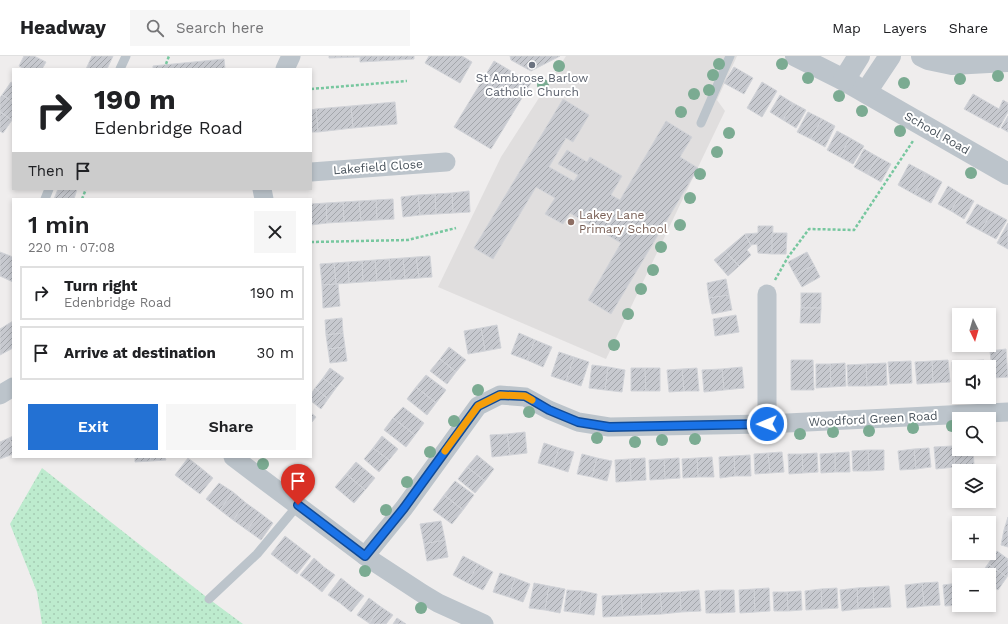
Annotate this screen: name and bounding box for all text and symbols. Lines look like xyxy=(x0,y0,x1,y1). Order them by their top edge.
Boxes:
search box xyxy=(130,10,410,46)
text: Headway xyxy=(20,16,106,39)
icon: search xyxy=(144,17,166,39)
text: Search here xyxy=(176,19,264,37)
text: Map xyxy=(832,20,861,36)
text: Layers xyxy=(883,20,927,36)
text: Share xyxy=(949,20,988,36)
marker: St Ambrose Barlow Catholic Church xyxy=(527,60,537,70)
place label: St Ambrose Barlow Catholic Church xyxy=(476,71,588,99)
text: 190 m xyxy=(94,83,176,116)
icon: right xyxy=(28,84,80,136)
street label: School Road xyxy=(902,109,972,157)
text: Edenbridge Road xyxy=(94,117,243,138)
street label: Lakefield Close xyxy=(333,157,423,177)
icon: arrive xyxy=(72,160,94,182)
text: Then xyxy=(28,162,64,180)
place label: Lakey Lane Primary School xyxy=(579,208,668,236)
text: 1 min xyxy=(28,211,90,239)
button: close xyxy=(254,211,296,253)
marker: Lakey Lane Primary School xyxy=(566,217,576,227)
text: 220 m · 07:08 xyxy=(28,240,115,255)
text: Turn right xyxy=(64,277,137,295)
icon: right xyxy=(30,282,52,304)
text: 190 m xyxy=(250,284,294,302)
text: Edenbridge Road xyxy=(64,295,171,310)
north arrow xyxy=(952,308,996,352)
map controls xyxy=(952,308,996,612)
icon: arrive xyxy=(30,342,52,364)
text: Arrive at destination xyxy=(64,344,216,362)
text: 30 m xyxy=(257,344,294,362)
button: sound xyxy=(952,360,996,404)
position arrow xyxy=(746,403,788,445)
button: Exit xyxy=(28,404,158,450)
button: Share xyxy=(166,404,296,450)
street label: Woodford Green Road xyxy=(808,409,938,429)
button: search xyxy=(952,412,996,456)
pin xyxy=(281,464,315,505)
button: layers xyxy=(952,464,996,508)
icon: arrive xyxy=(287,470,309,492)
button: + xyxy=(952,516,996,560)
button: − xyxy=(952,568,996,612)

